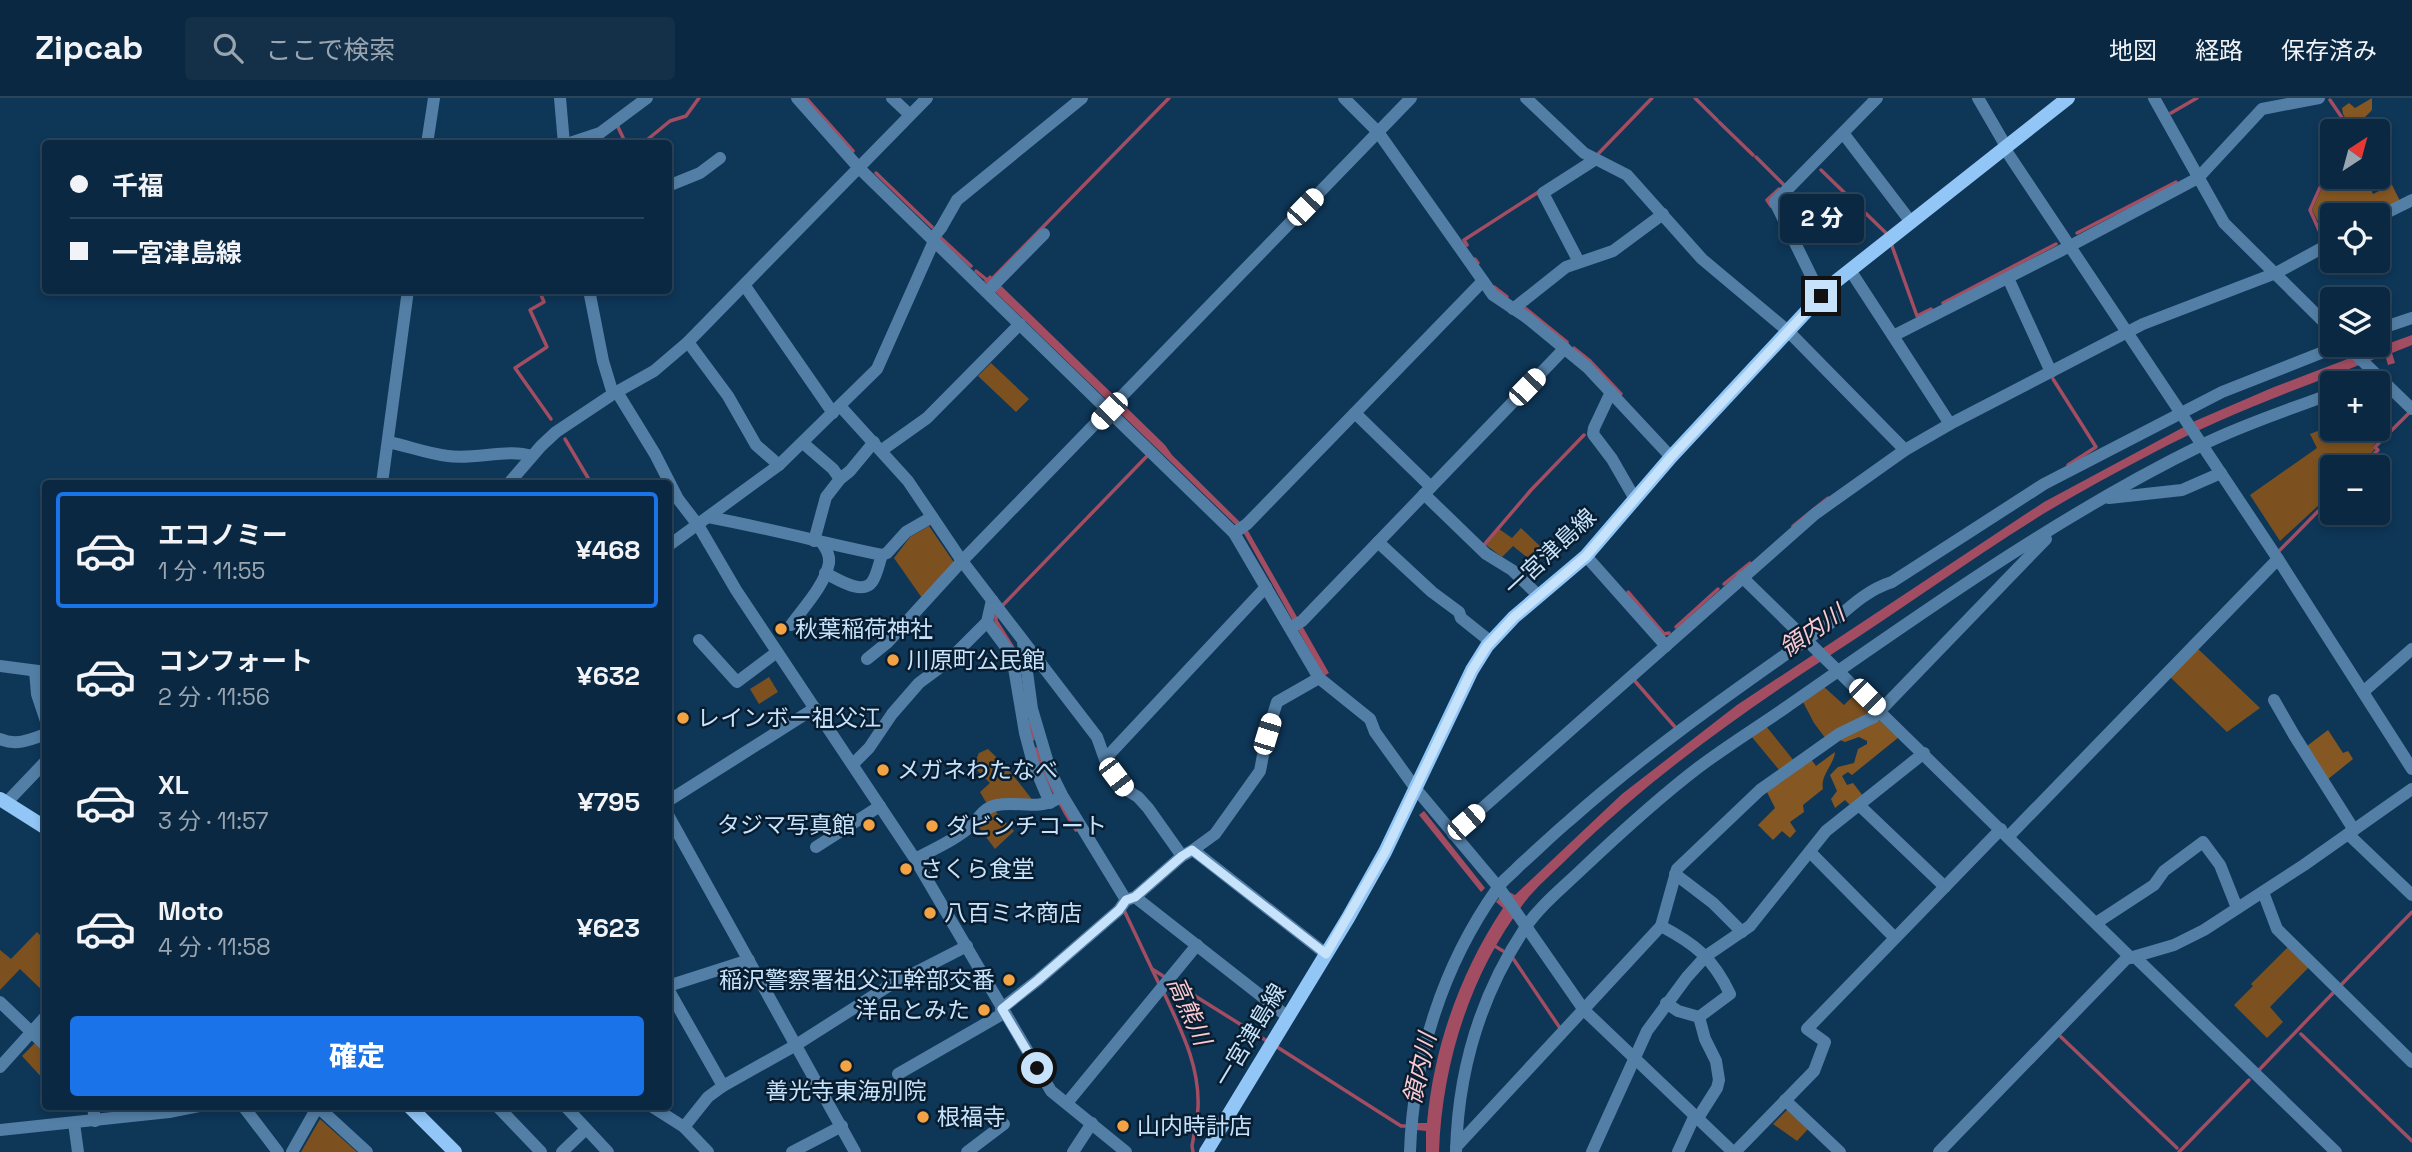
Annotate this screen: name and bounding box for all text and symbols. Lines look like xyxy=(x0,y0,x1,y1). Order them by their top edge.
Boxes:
search box xyxy=(185,17,675,80)
text: Zipcab xyxy=(35,27,143,69)
icon: search xyxy=(209,29,247,67)
text: ここで検索 xyxy=(265,33,395,67)
text: 地図 xyxy=(2109,35,2157,66)
text: 経路 xyxy=(2195,35,2243,66)
text: 保存済み xyxy=(2281,35,2377,66)
north arrow xyxy=(2320,119,2390,189)
map controls xyxy=(2320,119,2390,525)
text: 千福 xyxy=(112,169,164,203)
car xyxy=(1283,185,1328,229)
callout: 2 分 xyxy=(1779,194,1863,244)
text: 2 分 xyxy=(1801,203,1843,233)
button: locate xyxy=(2320,203,2390,273)
text: 一宮津島線 xyxy=(112,236,242,270)
route end xyxy=(1805,280,1837,312)
button: layers xyxy=(2320,287,2390,357)
car xyxy=(1505,365,1550,409)
button: + xyxy=(2320,371,2390,441)
car xyxy=(1087,389,1132,433)
button: − xyxy=(2320,455,2390,525)
street label: 一宮津島線 xyxy=(1498,502,1602,602)
text: エコノミー xyxy=(158,518,288,552)
icon: car xyxy=(74,519,137,582)
text: ¥468 xyxy=(576,533,640,567)
text: 1 分 · 11:55 xyxy=(158,556,265,586)
water label: 領内川 xyxy=(1773,596,1853,664)
place label: 秋葉稲荷神社 xyxy=(795,614,933,644)
marker: 秋葉稲荷神社 xyxy=(773,621,789,637)
text: コンフォート xyxy=(158,644,313,678)
icon: car xyxy=(74,645,137,708)
place label: 川原町公民館 xyxy=(907,645,1045,675)
marker: 川原町公民館 xyxy=(885,652,901,668)
text: ¥632 xyxy=(577,659,640,693)
car xyxy=(1845,675,1890,719)
text: 2 分 · 11:56 xyxy=(158,682,270,712)
place label: レインボー祖父江 xyxy=(697,703,881,733)
marker: レインボー祖父江 xyxy=(675,710,691,726)
car xyxy=(1251,711,1284,757)
car xyxy=(1095,754,1138,800)
place label: メガネわたなべ xyxy=(897,755,1058,785)
marker: メガネわたなべ xyxy=(875,762,891,778)
text: XL xyxy=(158,768,189,802)
icon: car xyxy=(74,771,137,834)
text: ¥795 xyxy=(578,785,640,819)
car xyxy=(1444,800,1489,844)
text: 3 分 · 11:57 xyxy=(158,806,268,836)
place label: タジマ写真館 xyxy=(717,810,855,840)
place label: ダビンチコート xyxy=(946,811,1107,841)
marker: タジマ写真館 xyxy=(861,817,877,833)
marker: ダビンチコート xyxy=(924,818,940,834)
place label: さくら食堂 xyxy=(920,854,1035,884)
marker: さくら食堂 xyxy=(898,861,914,877)
text: Moto xyxy=(158,894,224,928)
icon: car xyxy=(74,897,137,960)
place label: 八百ミネ商店 xyxy=(944,898,1082,928)
marker: 八百ミネ商店 xyxy=(922,905,938,921)
text: ¥623 xyxy=(577,911,640,945)
text: 4 分 · 11:58 xyxy=(158,932,271,962)
place label: 稲沢警察署祖父江幹部交番 xyxy=(719,965,995,995)
marker: 稲沢警察署祖父江幹部交番 xyxy=(1001,972,1017,988)
water label: 高熊川 xyxy=(1161,972,1219,1053)
street label: 一宮津島線 xyxy=(1208,978,1292,1092)
place label: 洋品とみた xyxy=(855,995,970,1025)
marker: 洋品とみた xyxy=(976,1002,992,1018)
button: 確定 xyxy=(70,1016,644,1096)
water label: 領内川 xyxy=(1396,1027,1443,1107)
route start xyxy=(1021,1052,1053,1084)
marker: 善光寺東海別院 xyxy=(838,1058,854,1074)
place label: 善光寺東海別院 xyxy=(766,1076,927,1106)
place label: 根福寺 xyxy=(937,1102,1006,1132)
marker: 根福寺 xyxy=(915,1109,931,1125)
place label: 山内時計店 xyxy=(1137,1111,1252,1141)
marker: 山内時計店 xyxy=(1115,1118,1131,1134)

